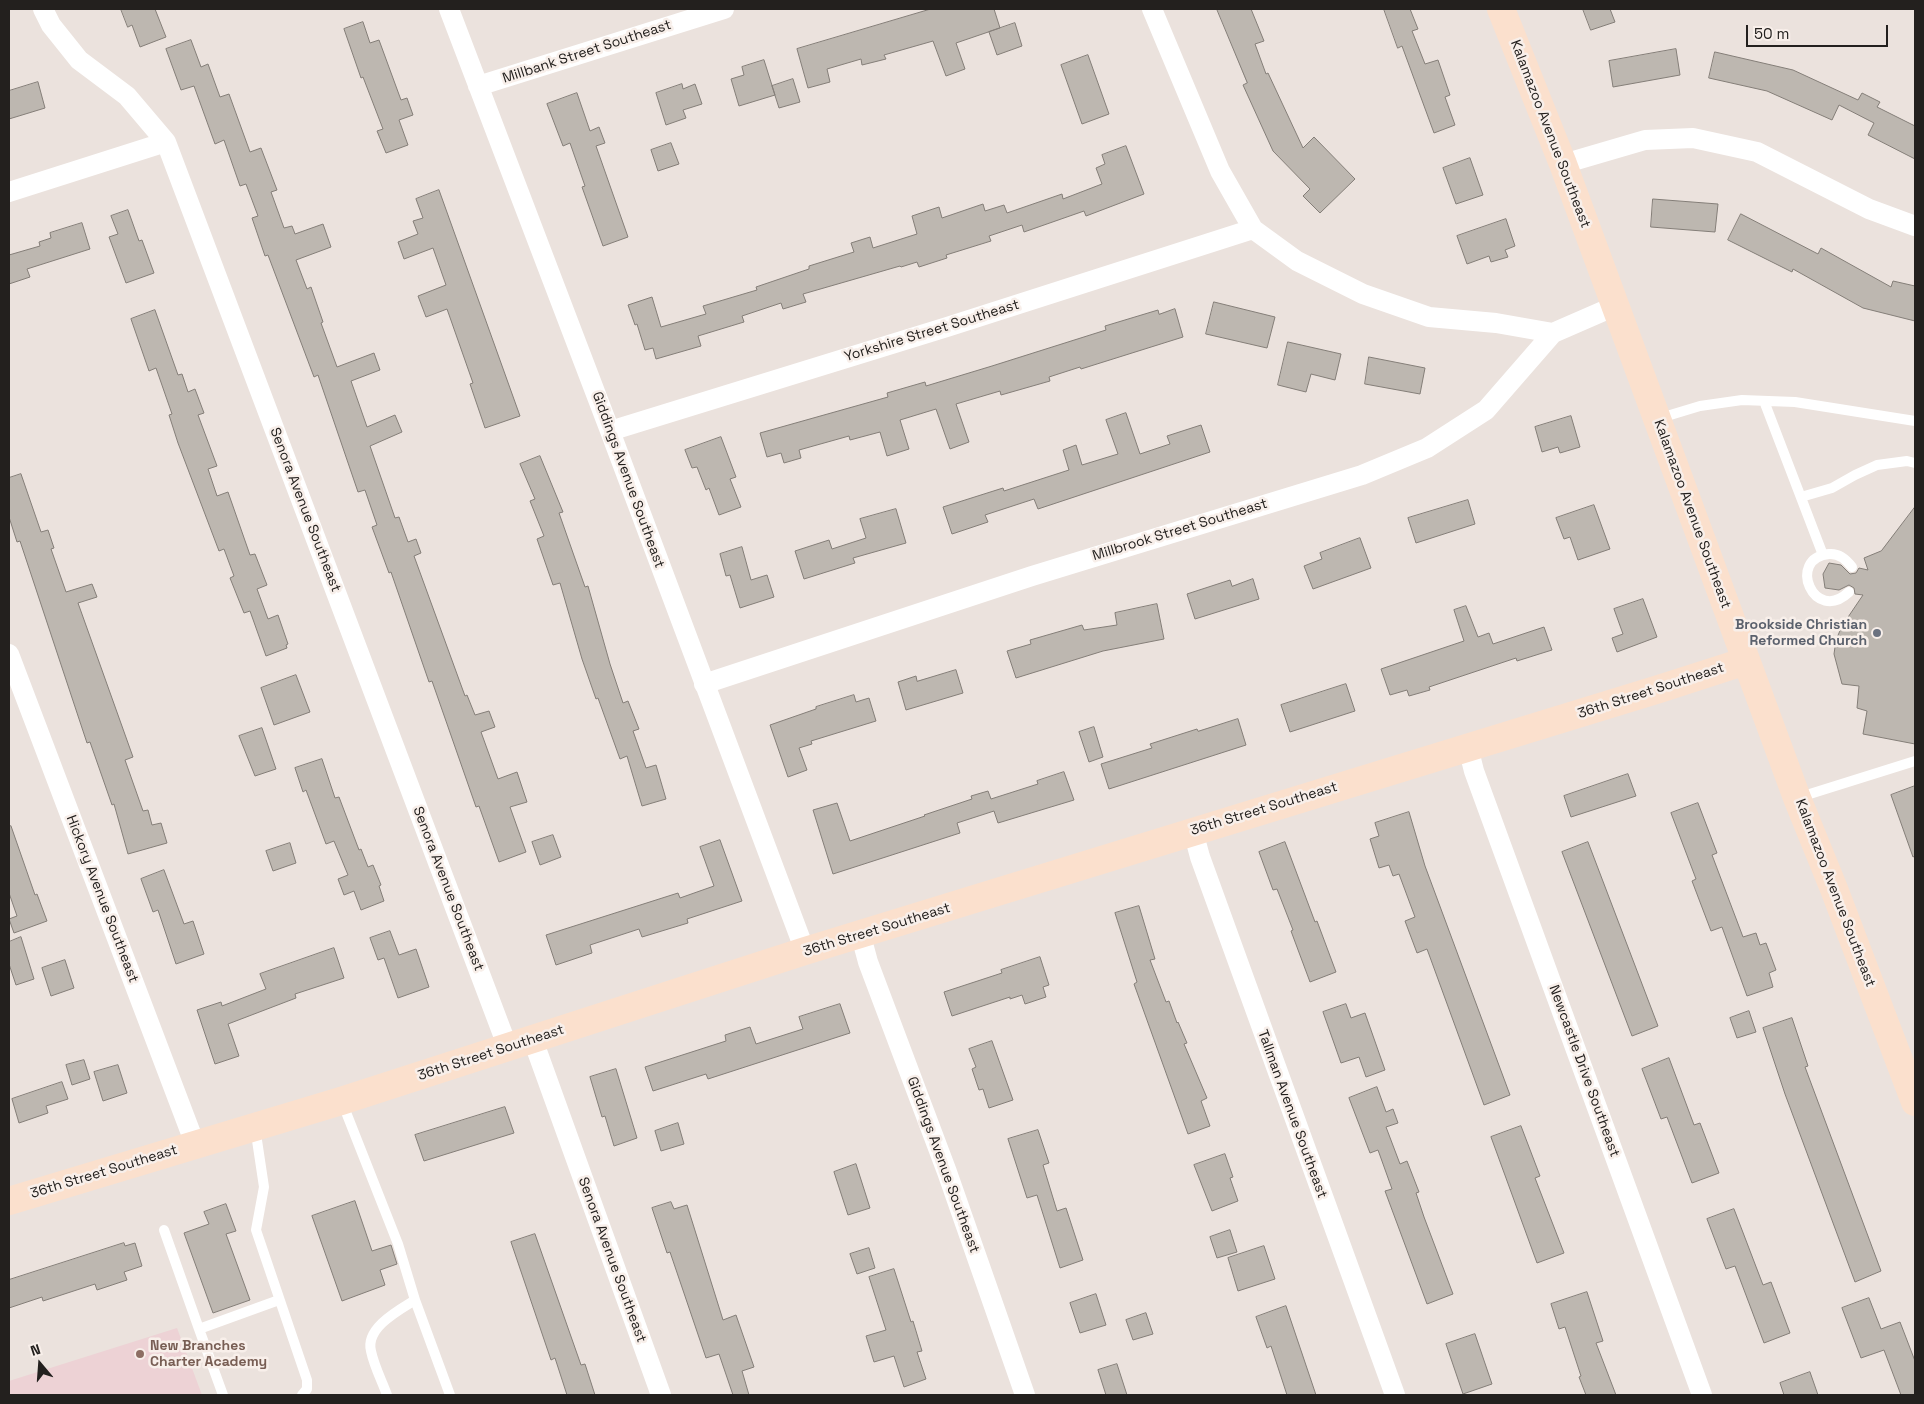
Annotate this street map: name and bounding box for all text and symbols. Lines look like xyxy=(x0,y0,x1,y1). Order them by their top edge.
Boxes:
scale bar xyxy=(1749,15,1892,47)
street label: Millbank Street Southeast xyxy=(501,17,673,87)
text: 50 m xyxy=(1754,24,1789,43)
street label: Kalamazoo Avenue Southeast xyxy=(1506,38,1594,230)
street label: Yorkshire Street Southeast xyxy=(842,296,1022,366)
street label: Giddings Avenue Southeast xyxy=(588,390,668,570)
street label: Kalamazoo Avenue Southeast xyxy=(1650,417,1734,611)
street label: Senora Avenue Southeast xyxy=(266,425,344,595)
street label: Millbrook Street Southeast xyxy=(1091,495,1269,565)
place label: Brookside Christian Reformed Church xyxy=(1735,617,1867,650)
marker: Brookside Christian Reformed Church xyxy=(1871,627,1883,639)
street label: 36th Street Southeast xyxy=(1576,659,1726,723)
street label: 36th Street Southeast xyxy=(1188,779,1340,839)
street label: Kalamazoo Avenue Southeast xyxy=(1791,797,1879,989)
street label: Senora Avenue Southeast xyxy=(409,804,487,974)
street label: Hickory Avenue Southeast xyxy=(62,813,142,985)
street label: 36th Street Southeast xyxy=(801,900,953,960)
street label: Newcastle Drive Southeast xyxy=(1545,983,1623,1159)
street label: 36th Street Southeast xyxy=(416,1021,566,1085)
street label: Tallman Avenue Southeast xyxy=(1254,1027,1330,1201)
street label: Giddings Avenue Southeast xyxy=(903,1075,983,1255)
street label: 36th Street Southeast xyxy=(28,1142,180,1202)
street label: Senora Avenue Southeast xyxy=(574,1175,650,1345)
place label: New Branches Charter Academy xyxy=(150,1338,267,1370)
north arrow xyxy=(15,1339,65,1389)
text: N xyxy=(28,1340,43,1360)
marker: New Branches Charter Academy xyxy=(134,1348,146,1360)

